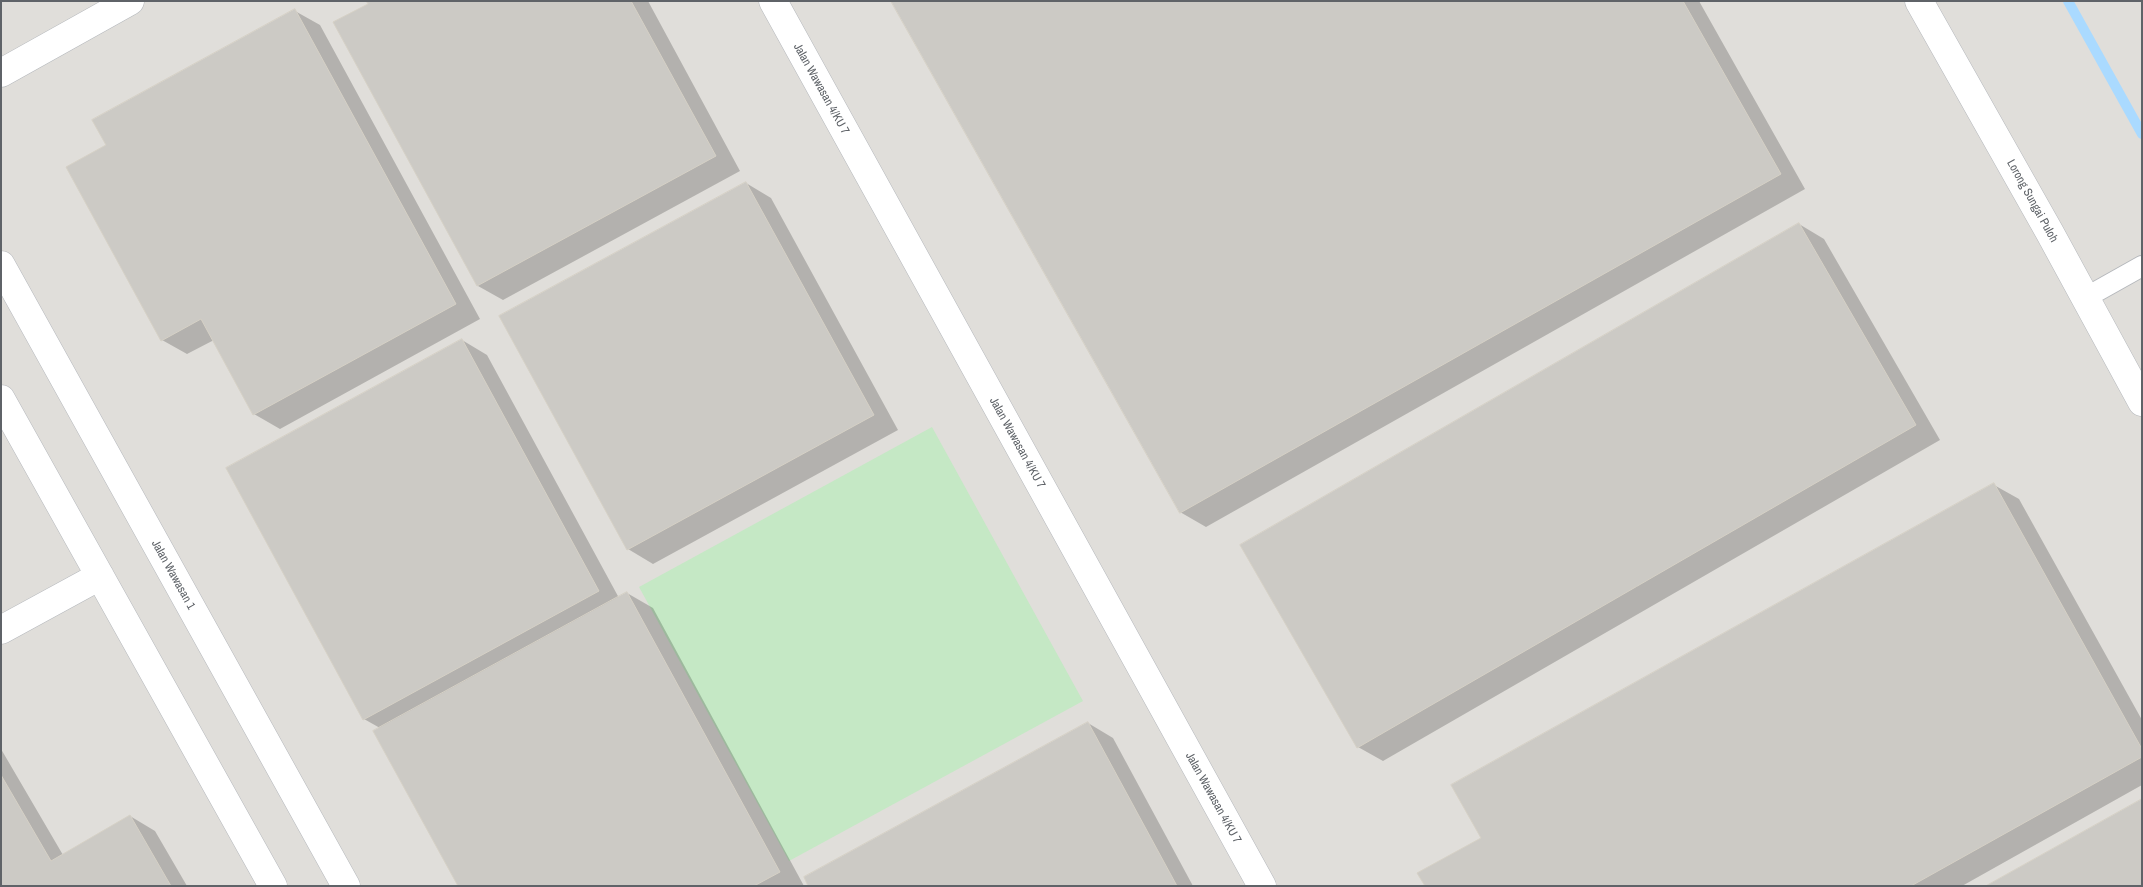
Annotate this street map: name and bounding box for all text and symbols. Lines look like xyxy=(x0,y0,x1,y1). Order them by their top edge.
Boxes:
street label: Jalan Wawasan 4/KU 7 xyxy=(790,41,852,137)
street label: Lorong Sungai Puloh xyxy=(2003,157,2061,245)
street label: Jalan Wawasan 4/KU 7 xyxy=(986,395,1048,491)
street label: Jalan Wawasan 1 xyxy=(148,538,198,612)
street label: Jalan Wawasan 4/KU 7 xyxy=(1182,750,1244,846)

